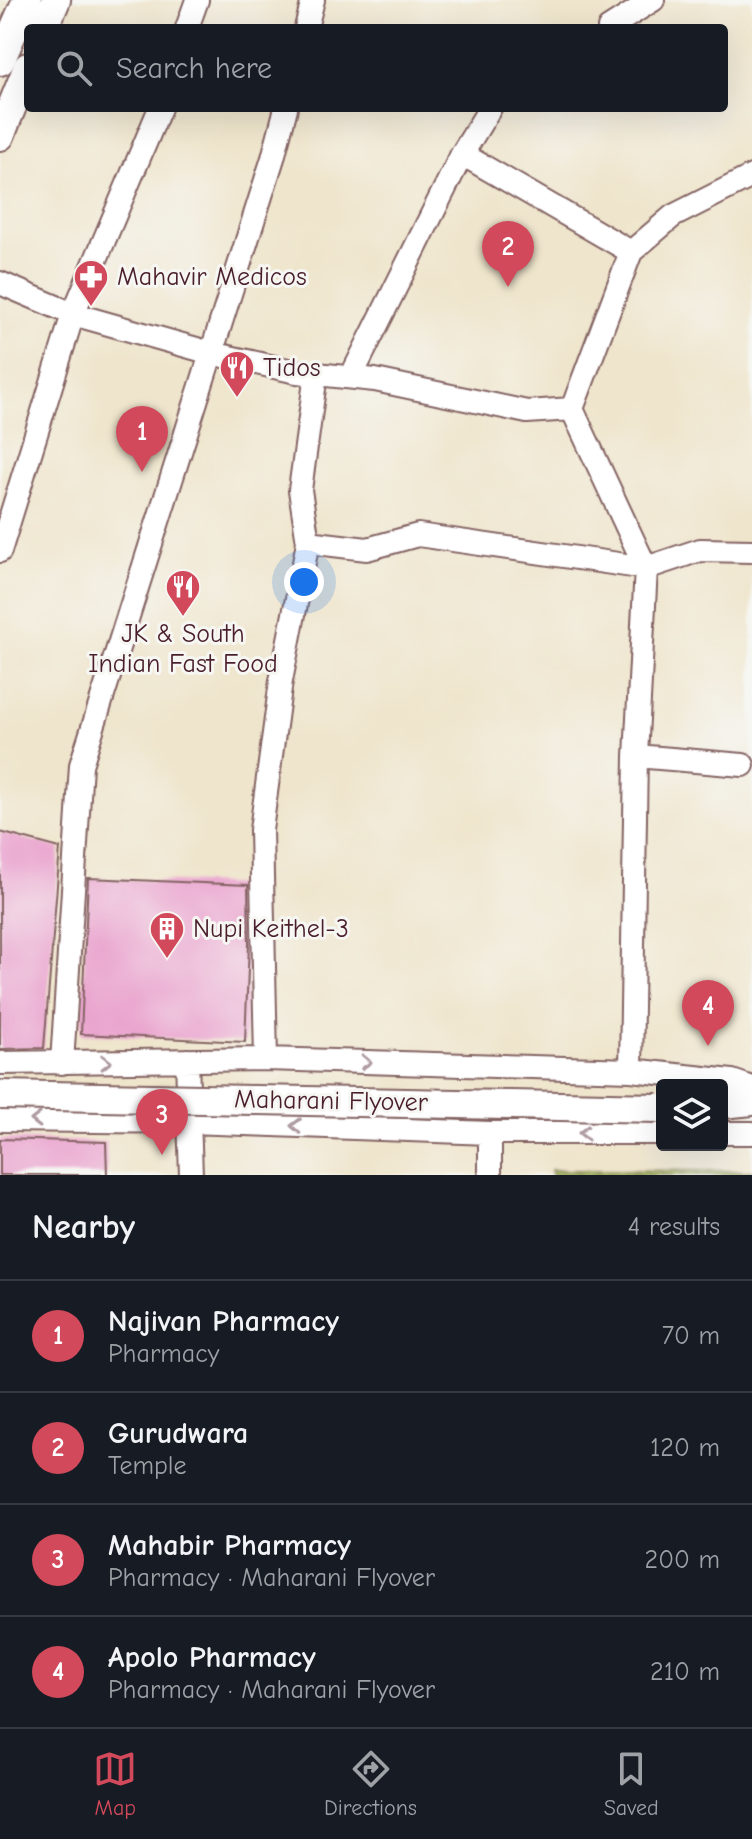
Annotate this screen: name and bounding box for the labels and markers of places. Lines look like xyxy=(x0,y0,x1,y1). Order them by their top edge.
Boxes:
pin: 2 xyxy=(482,221,534,287)
pharmacy icon: Mahavir Medicos xyxy=(72,258,110,308)
place label: Mahavir Medicos xyxy=(117,262,307,292)
restaurant icon: Tidos xyxy=(218,349,256,399)
place label: Tidos xyxy=(263,353,321,383)
pin: 1 xyxy=(116,406,168,472)
restaurant icon: JK & South Indian Fast Food xyxy=(164,568,202,618)
place label: JK & South Indian Fast Food xyxy=(88,619,278,679)
building icon: Nupi Keithel-3 xyxy=(148,910,186,960)
place label: Nupi Keithel-3 xyxy=(193,914,349,944)
pin: 4 xyxy=(682,980,734,1046)
pin: 3 xyxy=(136,1089,188,1155)

